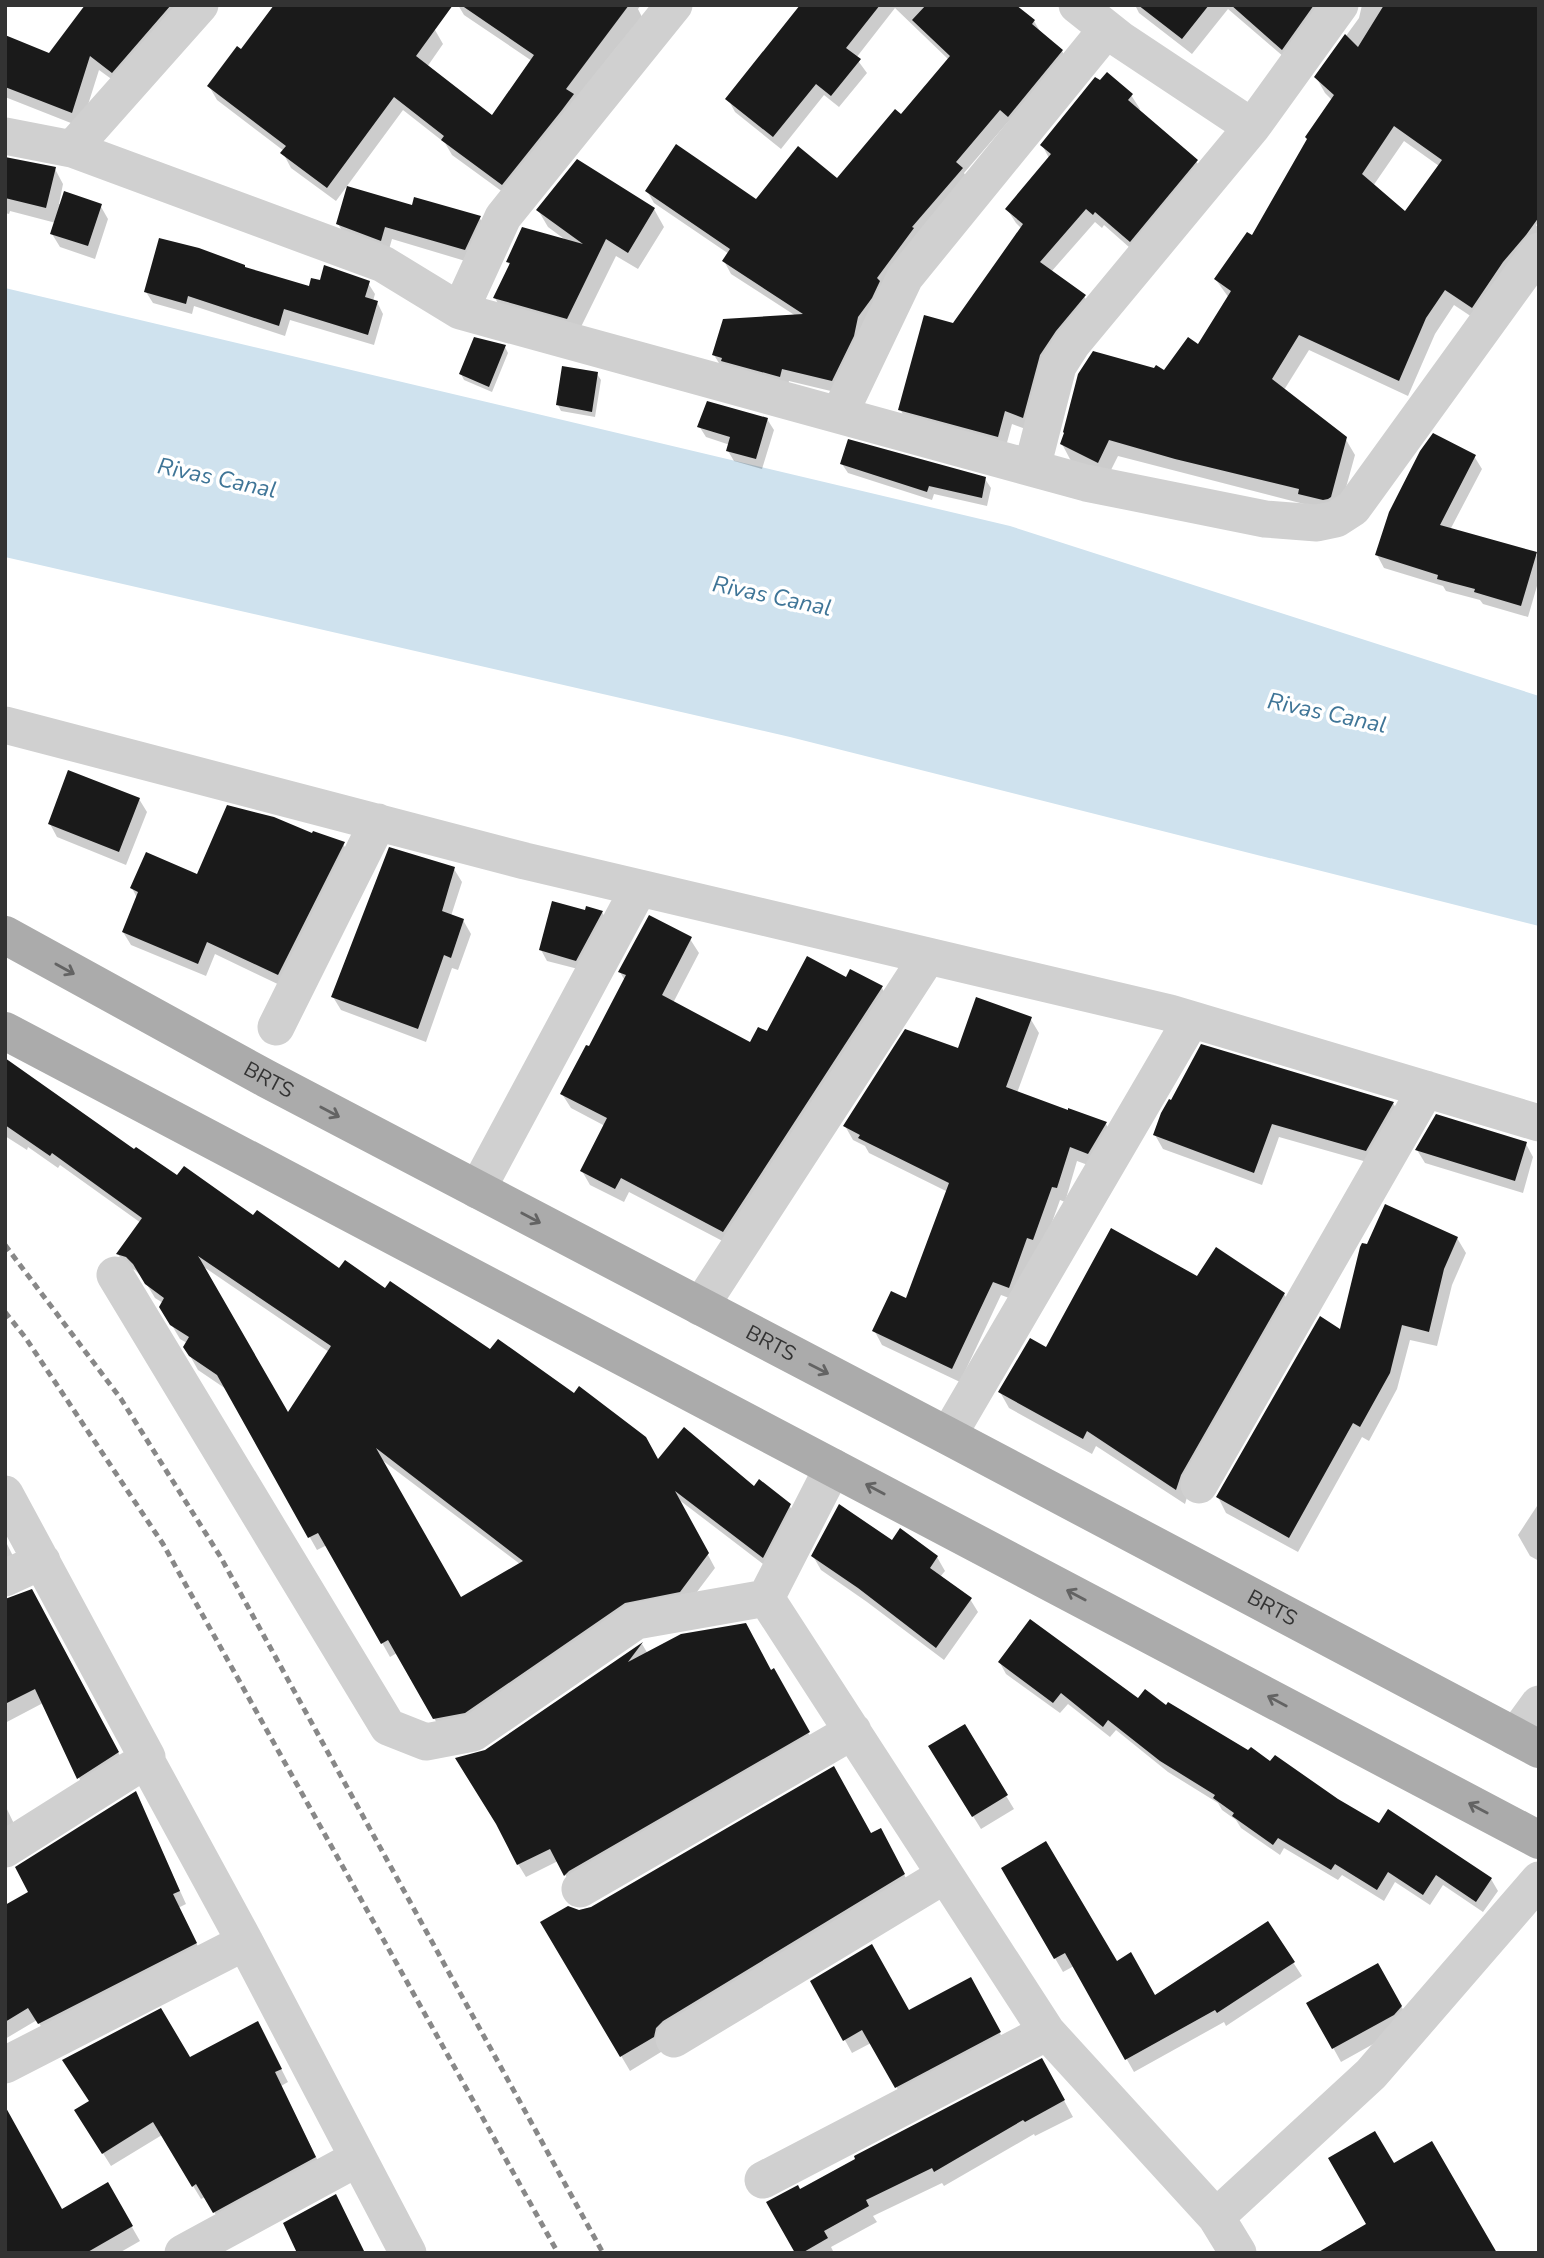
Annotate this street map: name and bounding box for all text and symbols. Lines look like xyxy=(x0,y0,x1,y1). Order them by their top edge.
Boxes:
water label: Rivas Canal xyxy=(155,450,279,506)
water label: Rivas Canal xyxy=(710,568,834,624)
water label: Rivas Canal xyxy=(1265,685,1389,741)
one-way arrow xyxy=(54,963,75,976)
street label: BRTS xyxy=(239,1055,299,1105)
one-way arrow xyxy=(319,1105,339,1119)
one-way arrow xyxy=(520,1212,541,1225)
street label: BRTS xyxy=(741,1319,801,1368)
one-way arrow xyxy=(808,1363,829,1376)
one-way arrow xyxy=(865,1481,886,1495)
street label: BRTS xyxy=(1243,1583,1302,1633)
one-way arrow xyxy=(1066,1588,1087,1601)
one-way arrow xyxy=(1267,1694,1288,1708)
one-way arrow xyxy=(1469,1801,1489,1815)

